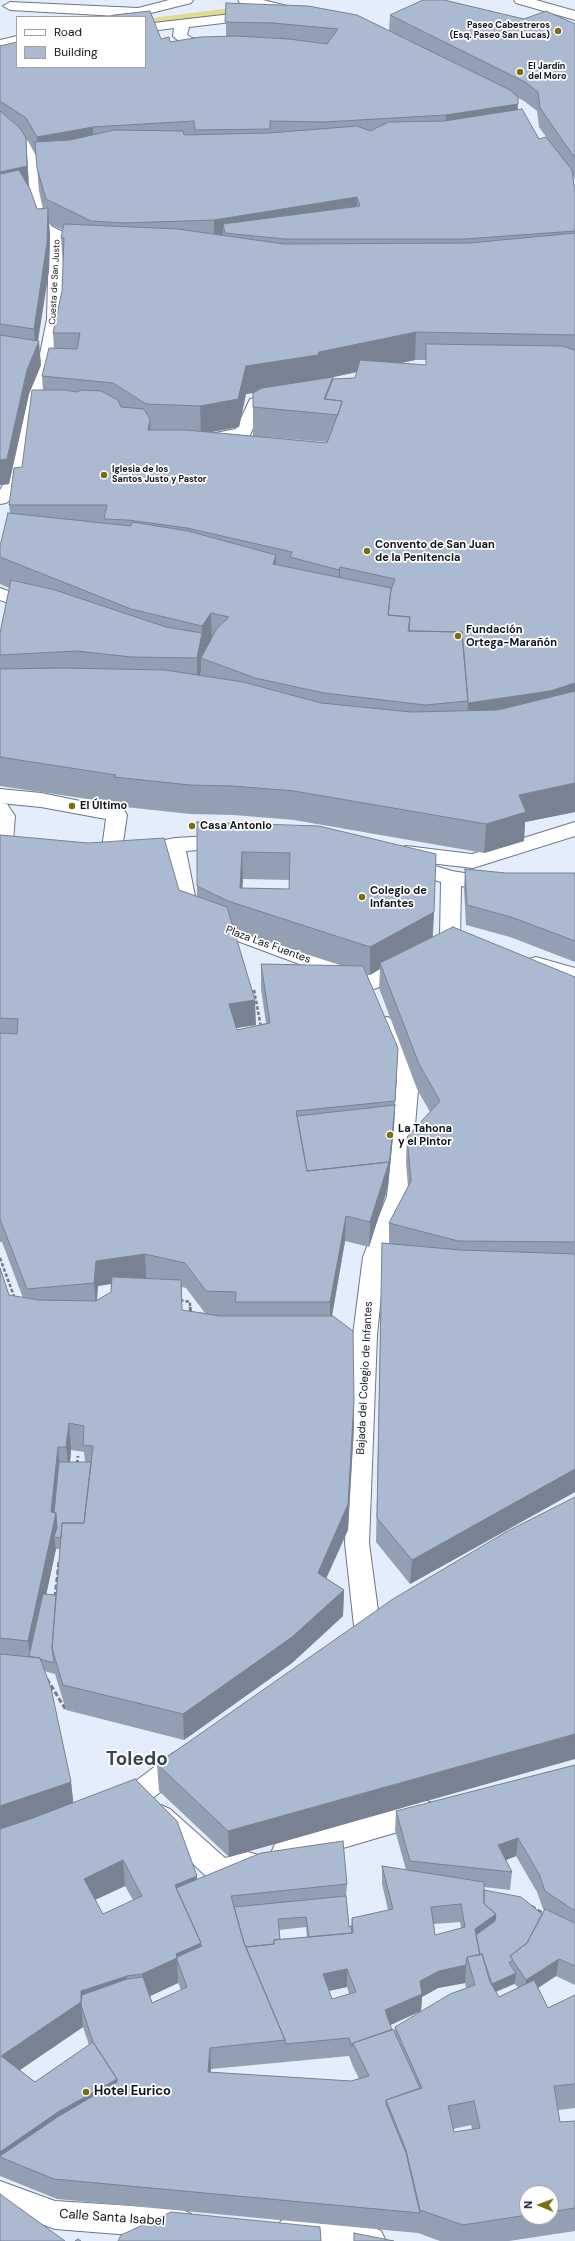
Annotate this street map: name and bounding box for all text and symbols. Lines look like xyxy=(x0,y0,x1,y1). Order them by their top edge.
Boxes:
legend xyxy=(16,16,146,68)
place label: Paseo Cabestreros (Esq. Paseo San Lucas) xyxy=(450,21,550,42)
text: Road xyxy=(54,24,82,40)
marker: Paseo Cabestreros (Esq. Paseo San Lucas) xyxy=(553,26,563,36)
text: Building xyxy=(54,44,98,60)
place label: El Jardín del Moro xyxy=(528,62,566,83)
marker: El Jardín del Moro xyxy=(515,67,525,77)
street label: Cuesta de San Justo xyxy=(47,239,63,325)
place label: Iglesia de los Santos Justo y Pastor xyxy=(112,465,207,486)
marker: Iglesia de los Santos Justo y Pastor xyxy=(99,470,109,480)
place label: Convento de San Juan de la Penitencia xyxy=(375,538,495,564)
marker: Convento de San Juan de la Penitencia xyxy=(362,546,372,556)
place label: Fundación Ortega-Marañón xyxy=(466,623,557,649)
marker: Fundación Ortega-Marañón xyxy=(453,631,463,641)
place label: El Último xyxy=(80,799,127,813)
marker: El Último xyxy=(67,801,77,811)
place label: Casa Antonio xyxy=(200,819,272,833)
marker: Casa Antonio xyxy=(187,821,197,831)
place label: Colegio de Infantes xyxy=(370,884,427,910)
marker: Colegio de Infantes xyxy=(357,892,367,902)
street label: Plaza Las Fuentes xyxy=(224,923,312,967)
place label: La Tahona y el Pintor xyxy=(398,1122,452,1148)
marker: La Tahona y el Pintor xyxy=(385,1130,395,1140)
street label: Bajada del Colegio de Infantes xyxy=(354,1301,376,1455)
district label: Toledo xyxy=(106,1749,168,1771)
place label: Hotel Eurico xyxy=(94,2084,171,2100)
marker: Hotel Eurico xyxy=(81,2087,91,2097)
north arrow xyxy=(519,2185,559,2225)
text: N xyxy=(521,2201,535,2209)
street label: Calle Santa Isabel xyxy=(59,2207,165,2229)

